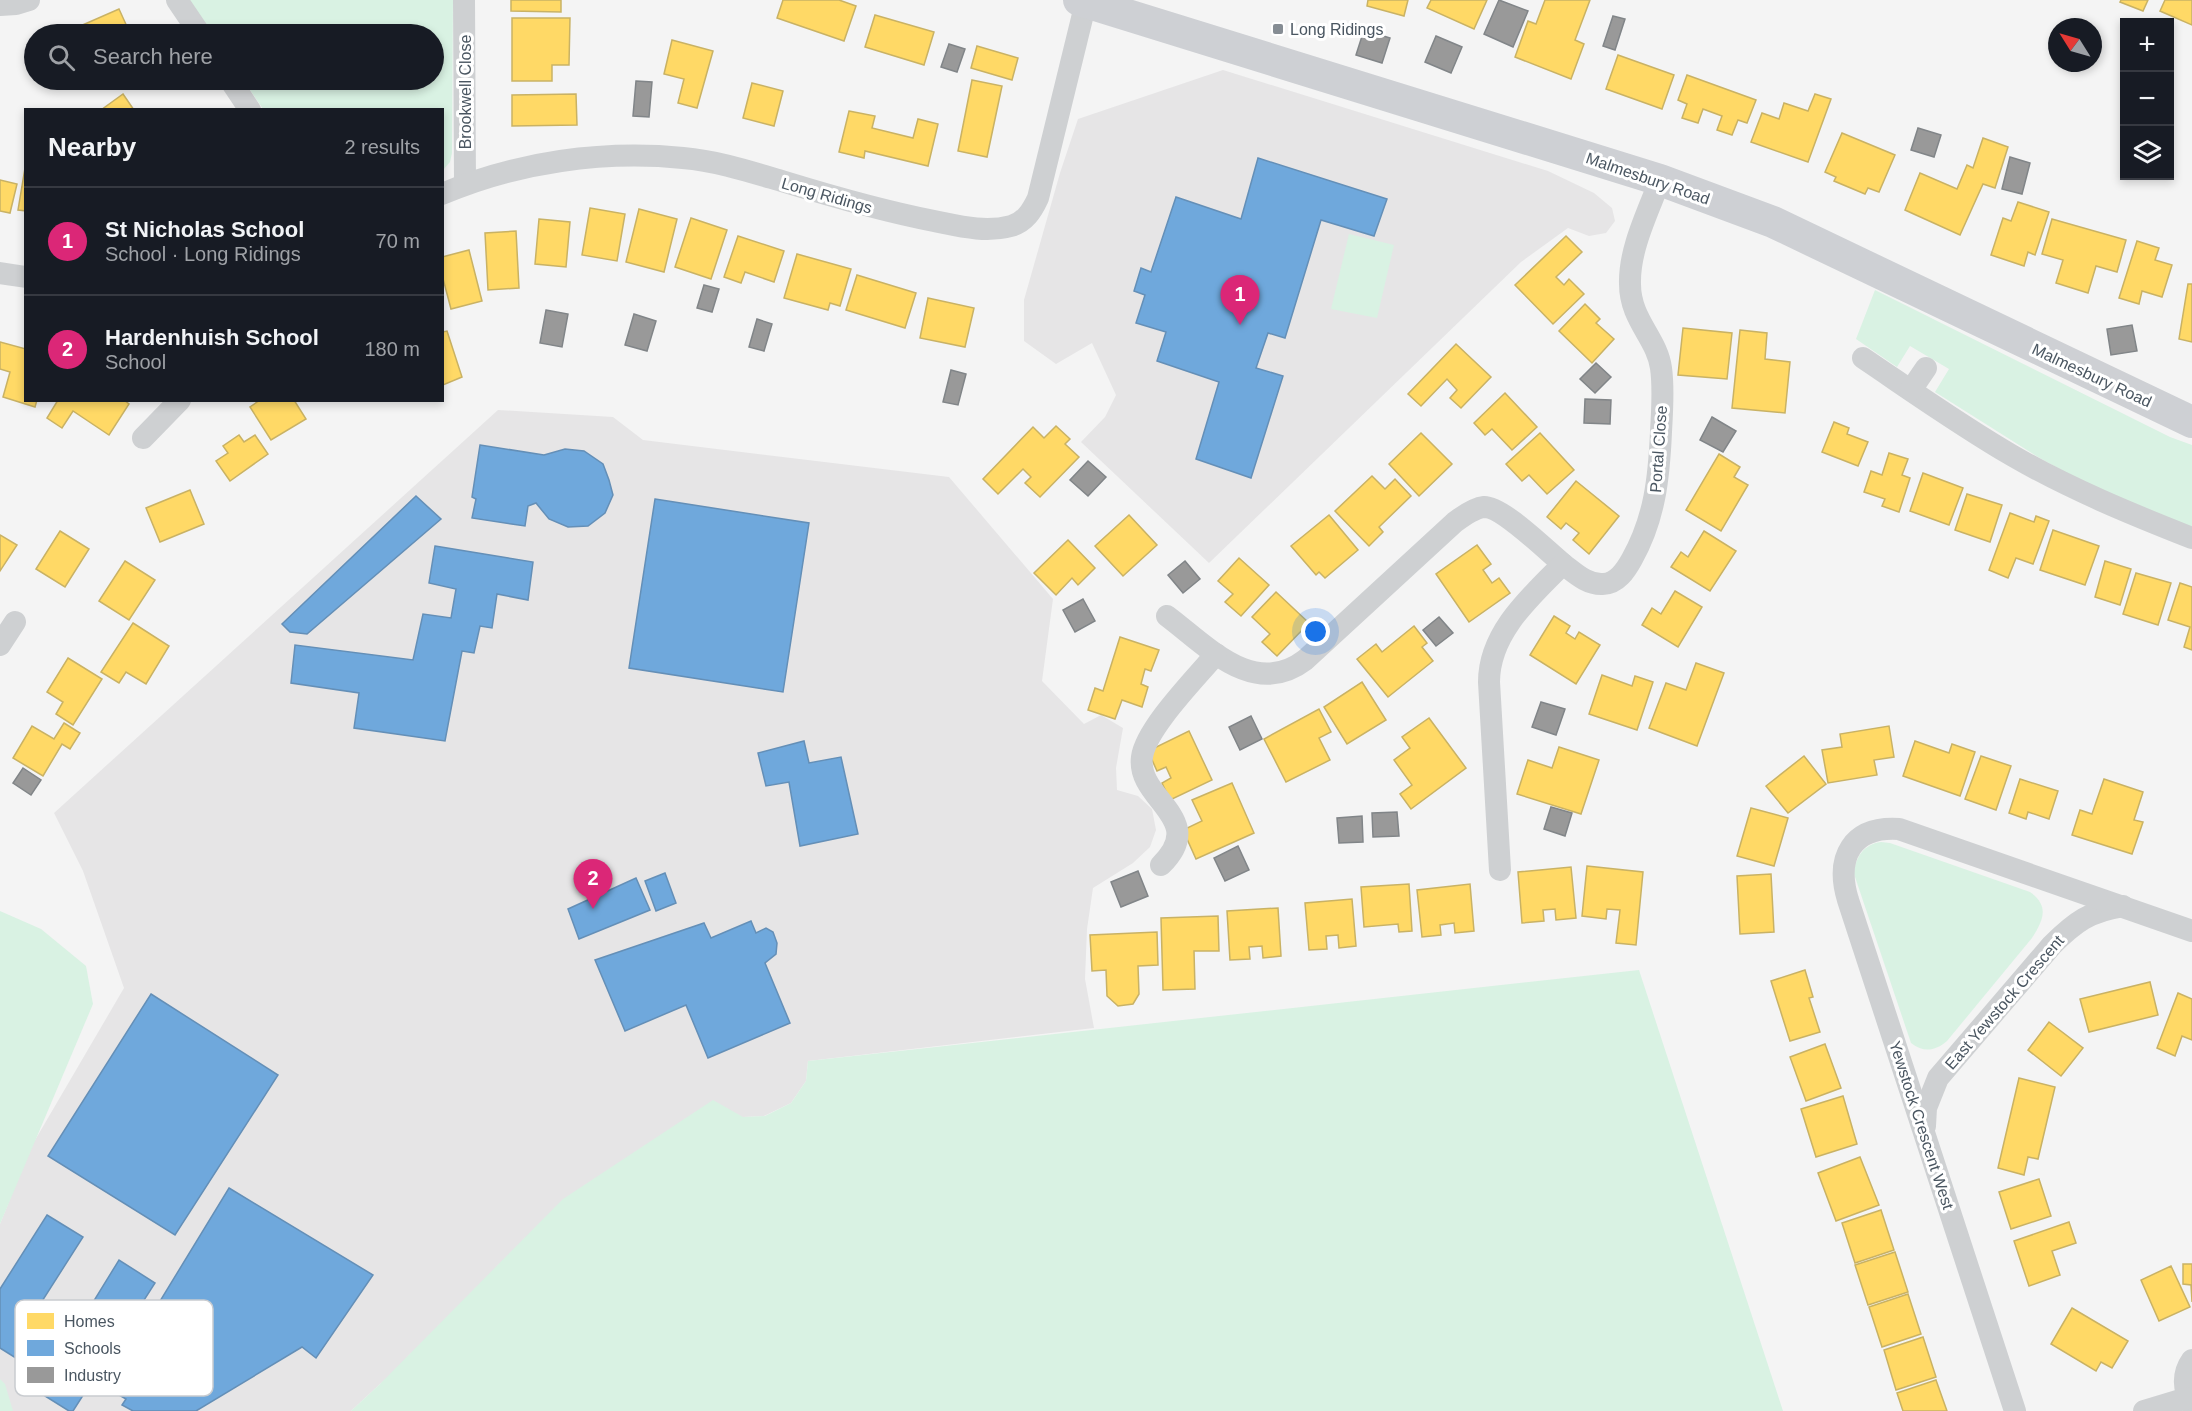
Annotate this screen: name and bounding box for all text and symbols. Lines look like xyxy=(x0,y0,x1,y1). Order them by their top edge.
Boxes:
north arrow xyxy=(2048,18,2102,72)
map controls xyxy=(2120,18,2174,180)
button: + xyxy=(2120,18,2174,72)
place label: Long Ridings xyxy=(1290,21,1383,38)
marker: Long Ridings xyxy=(1271,22,1285,36)
search box xyxy=(24,24,444,90)
street label: Brookwell Close xyxy=(457,35,474,149)
icon: search xyxy=(45,41,78,74)
text: Search here xyxy=(93,44,213,69)
button: − xyxy=(2120,72,2174,126)
button: layers xyxy=(2120,126,2174,180)
text: Nearby xyxy=(48,132,136,162)
text: 2 results xyxy=(344,136,420,158)
street label: Malmesbury Road xyxy=(1584,149,1712,208)
street label: Long Ridings xyxy=(780,174,874,217)
text: St Nicholas School xyxy=(105,217,304,242)
text: 1 xyxy=(62,230,73,252)
text: 70 m xyxy=(376,230,420,252)
text: School · Long Ridings xyxy=(105,243,301,265)
pin: 1 xyxy=(1220,276,1260,325)
text: Hardenhuish School xyxy=(105,325,319,350)
text: 2 xyxy=(62,338,73,360)
text: 180 m xyxy=(364,338,420,360)
street label: Malmesbury Road xyxy=(2029,340,2154,411)
text: School xyxy=(105,351,166,373)
street label: Portal Close xyxy=(1647,405,1670,493)
your location xyxy=(1301,617,1330,646)
pin: 2 xyxy=(574,860,612,909)
street label: East Yewstock Crescent xyxy=(1942,932,2067,1073)
street label: Yewstock Crescent West xyxy=(1886,1039,1957,1212)
legend xyxy=(15,1300,213,1396)
text: Homes xyxy=(64,1313,115,1330)
text: Schools xyxy=(64,1340,121,1357)
text: Industry xyxy=(64,1367,121,1384)

